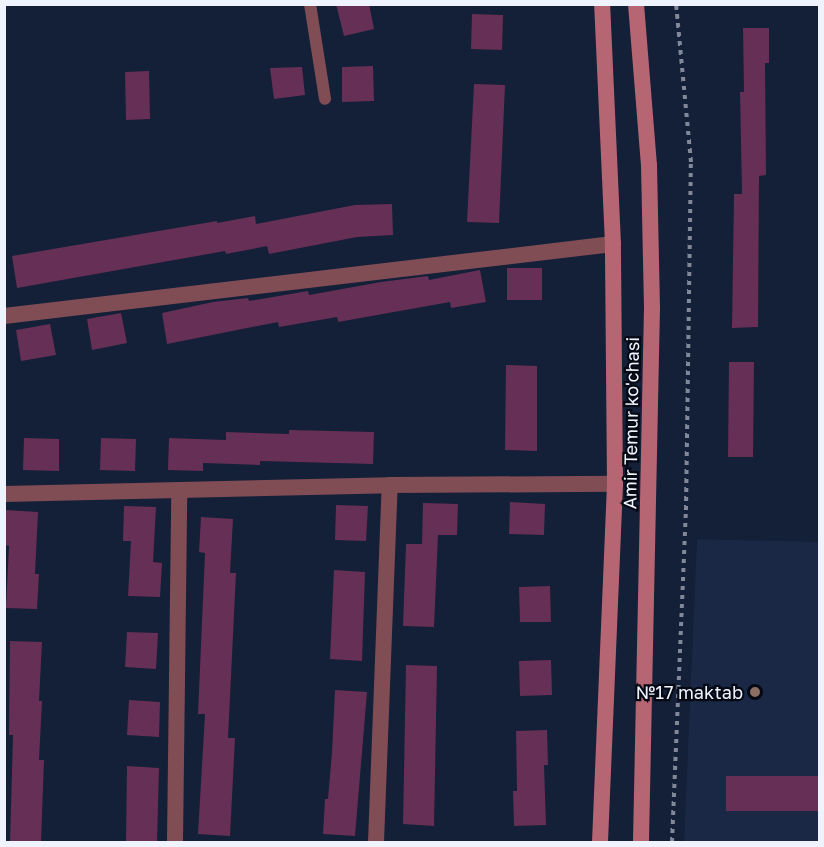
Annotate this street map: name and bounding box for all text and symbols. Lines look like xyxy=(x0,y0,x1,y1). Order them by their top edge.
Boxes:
street label: Amir Temur ko'chasi xyxy=(619,337,643,509)
place label: №17 maktab xyxy=(635,681,743,703)
marker: №17 maktab xyxy=(748,685,762,699)

